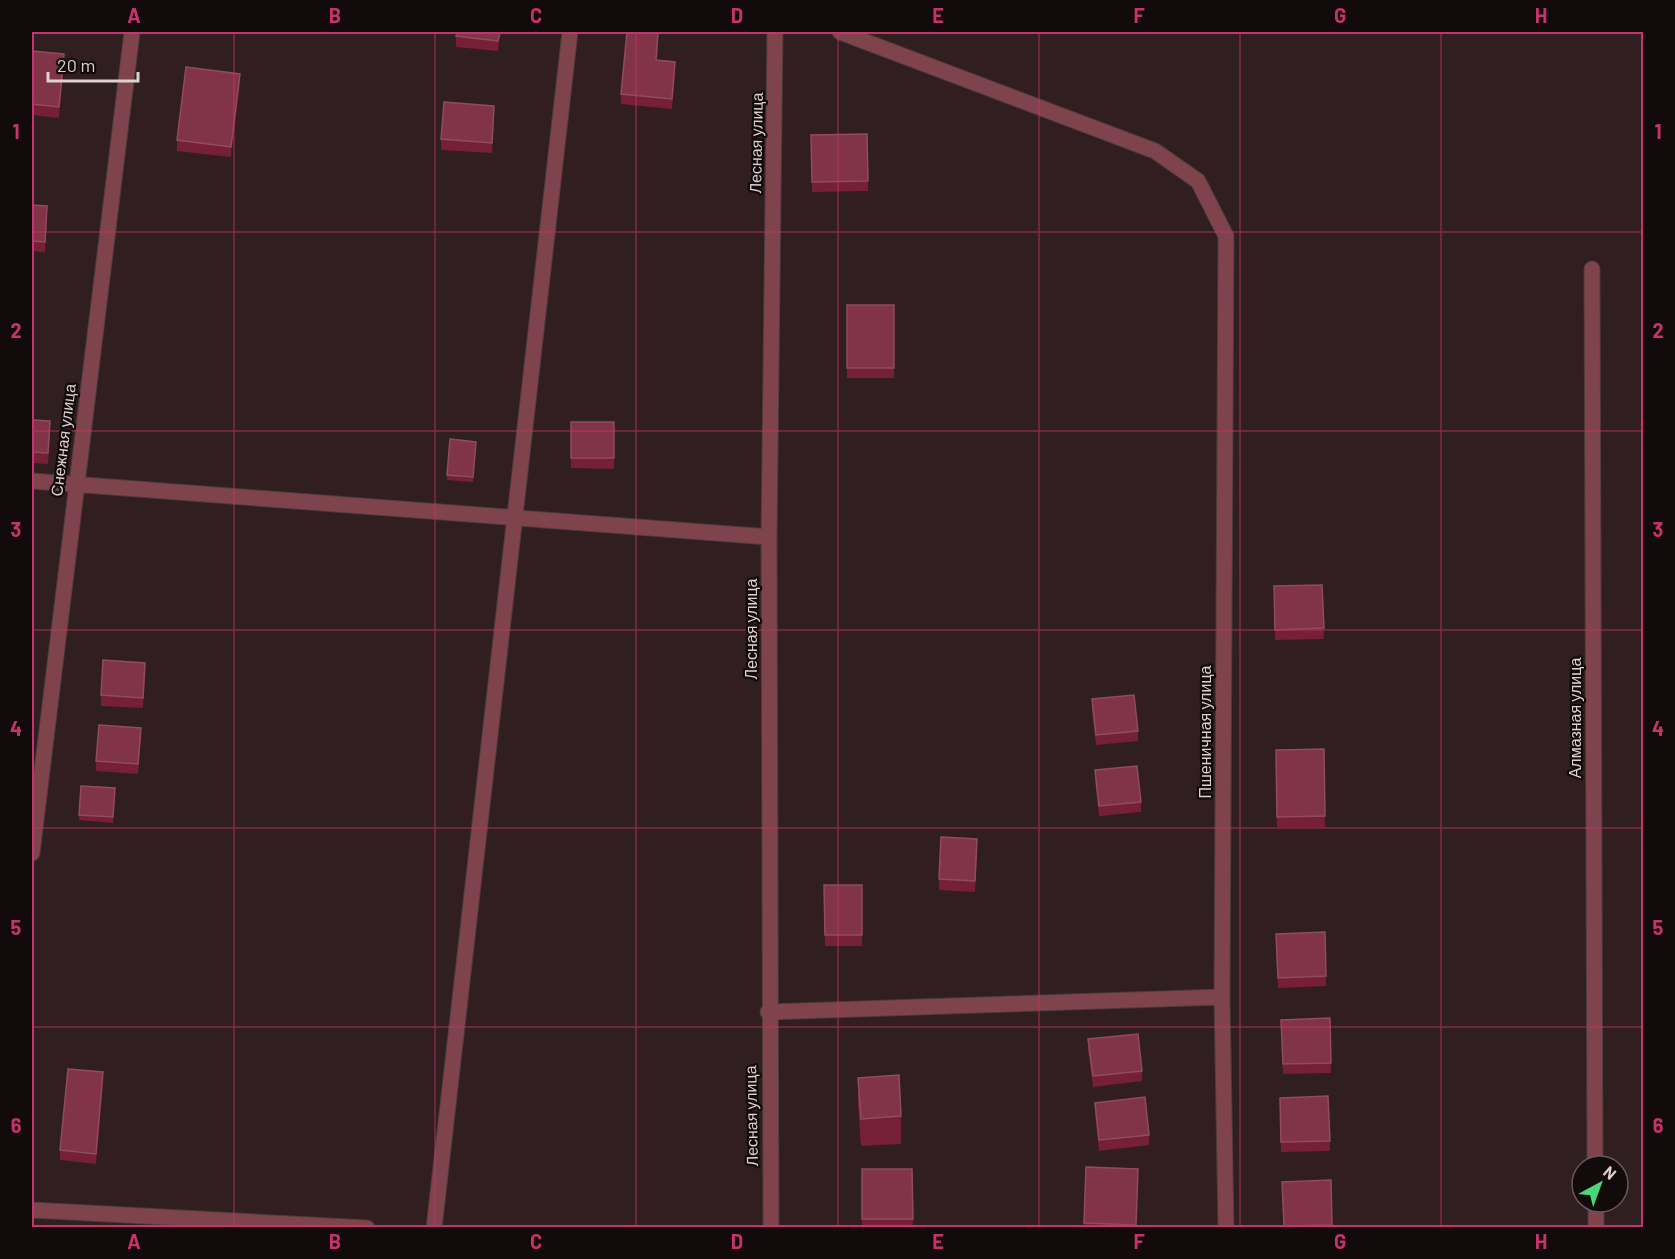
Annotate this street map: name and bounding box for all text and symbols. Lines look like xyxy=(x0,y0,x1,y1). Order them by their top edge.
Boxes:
text: A xyxy=(127,3,141,27)
text: B xyxy=(329,3,341,27)
text: C xyxy=(530,3,542,27)
text: D xyxy=(731,3,743,27)
text: E xyxy=(932,3,944,27)
text: F xyxy=(1133,3,1145,27)
text: G xyxy=(1334,3,1346,27)
text: H xyxy=(1535,3,1547,27)
scale bar xyxy=(48,45,138,83)
text: 20 m xyxy=(57,54,95,76)
street label: Лесная улица xyxy=(745,92,766,194)
text: 1 xyxy=(12,119,20,143)
text: 1 xyxy=(1654,119,1662,143)
text: 2 xyxy=(10,318,22,342)
text: 2 xyxy=(1652,318,1664,342)
street label: Снежная улица xyxy=(46,382,79,497)
text: 3 xyxy=(11,517,21,541)
text: 3 xyxy=(1653,517,1663,541)
street label: Лесная улица xyxy=(741,578,760,679)
street label: Алмазная улица xyxy=(1565,658,1584,778)
street label: Пшеничная улица xyxy=(1195,665,1214,798)
text: 4 xyxy=(10,716,22,740)
text: 4 xyxy=(1652,716,1664,740)
text: 5 xyxy=(11,915,22,939)
text: 5 xyxy=(1653,915,1664,939)
street label: Лесная улица xyxy=(740,1065,761,1167)
text: 6 xyxy=(11,1113,22,1137)
text: 6 xyxy=(1653,1113,1664,1137)
north arrow xyxy=(1570,1154,1630,1214)
text: N xyxy=(1600,1162,1620,1183)
text: A xyxy=(127,1229,141,1253)
text: B xyxy=(329,1229,341,1253)
text: C xyxy=(530,1229,542,1253)
text: D xyxy=(731,1229,743,1253)
text: E xyxy=(932,1229,944,1253)
text: F xyxy=(1133,1229,1145,1253)
text: G xyxy=(1334,1229,1346,1253)
text: H xyxy=(1535,1229,1547,1253)

